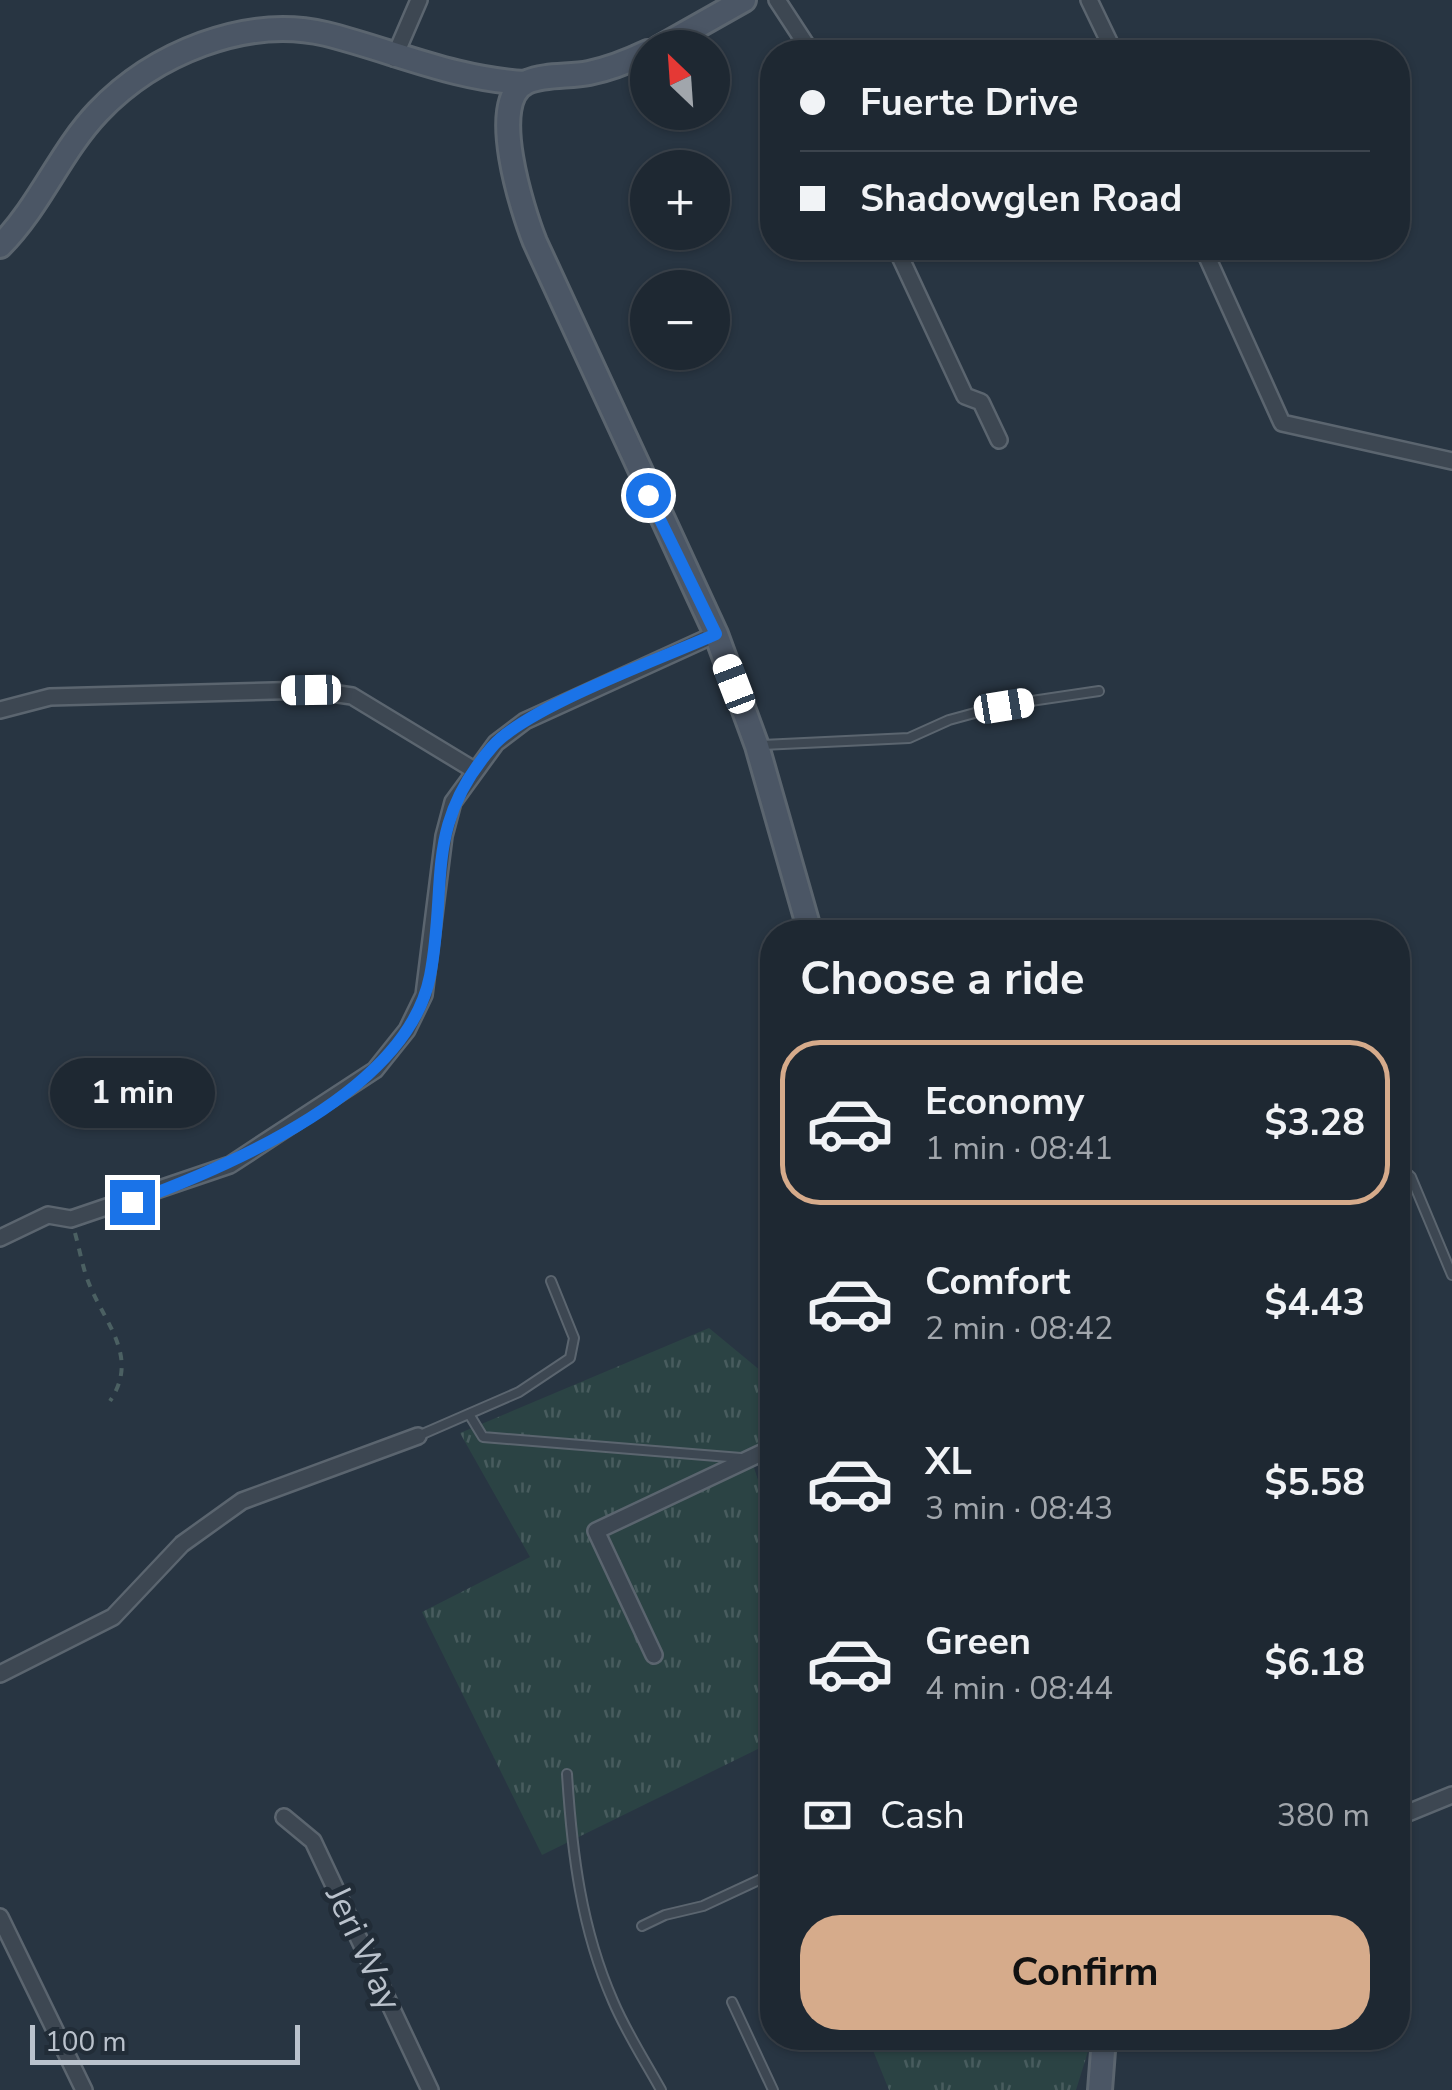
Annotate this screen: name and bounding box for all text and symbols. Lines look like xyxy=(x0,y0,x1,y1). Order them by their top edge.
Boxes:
north arrow xyxy=(630,30,730,130)
map controls xyxy=(630,30,730,370)
text: Fuerte Drive xyxy=(860,77,1078,128)
button: + xyxy=(630,150,730,250)
text: Shadowglen Road xyxy=(860,173,1182,224)
button: − xyxy=(630,270,730,370)
route start xyxy=(626,473,671,518)
car xyxy=(709,651,759,717)
car xyxy=(281,674,341,706)
car xyxy=(972,686,1036,726)
text: Choose a ride xyxy=(800,949,1085,1010)
callout: 1 min xyxy=(49,1057,214,1127)
text: 1 min xyxy=(91,1071,174,1114)
text: Economy xyxy=(925,1076,1084,1127)
icon: car xyxy=(805,1078,895,1168)
text: $3.28 xyxy=(1264,1097,1365,1148)
text: 1 min · 08:41 xyxy=(925,1127,1113,1170)
route end xyxy=(110,1180,155,1225)
text: Comfort xyxy=(925,1256,1070,1307)
icon: car xyxy=(805,1258,895,1348)
text: $4.43 xyxy=(1264,1277,1365,1328)
text: 2 min · 08:42 xyxy=(925,1307,1113,1350)
text: XL xyxy=(925,1436,972,1487)
icon: car xyxy=(805,1438,895,1528)
text: $5.58 xyxy=(1264,1457,1365,1508)
text: 3 min · 08:43 xyxy=(925,1487,1113,1530)
text: Green xyxy=(925,1616,1031,1667)
icon: car xyxy=(805,1618,895,1708)
text: $6.18 xyxy=(1264,1637,1365,1688)
text: 4 min · 08:44 xyxy=(925,1667,1113,1710)
icon: cash xyxy=(800,1788,855,1843)
text: Cash xyxy=(880,1790,965,1841)
text: 380 m xyxy=(1277,1794,1370,1837)
street label: Jeri Way xyxy=(314,1877,413,2018)
button: Confirm xyxy=(800,1915,1370,2030)
scale bar xyxy=(30,2020,300,2064)
text: 100 m xyxy=(45,2023,127,2061)

